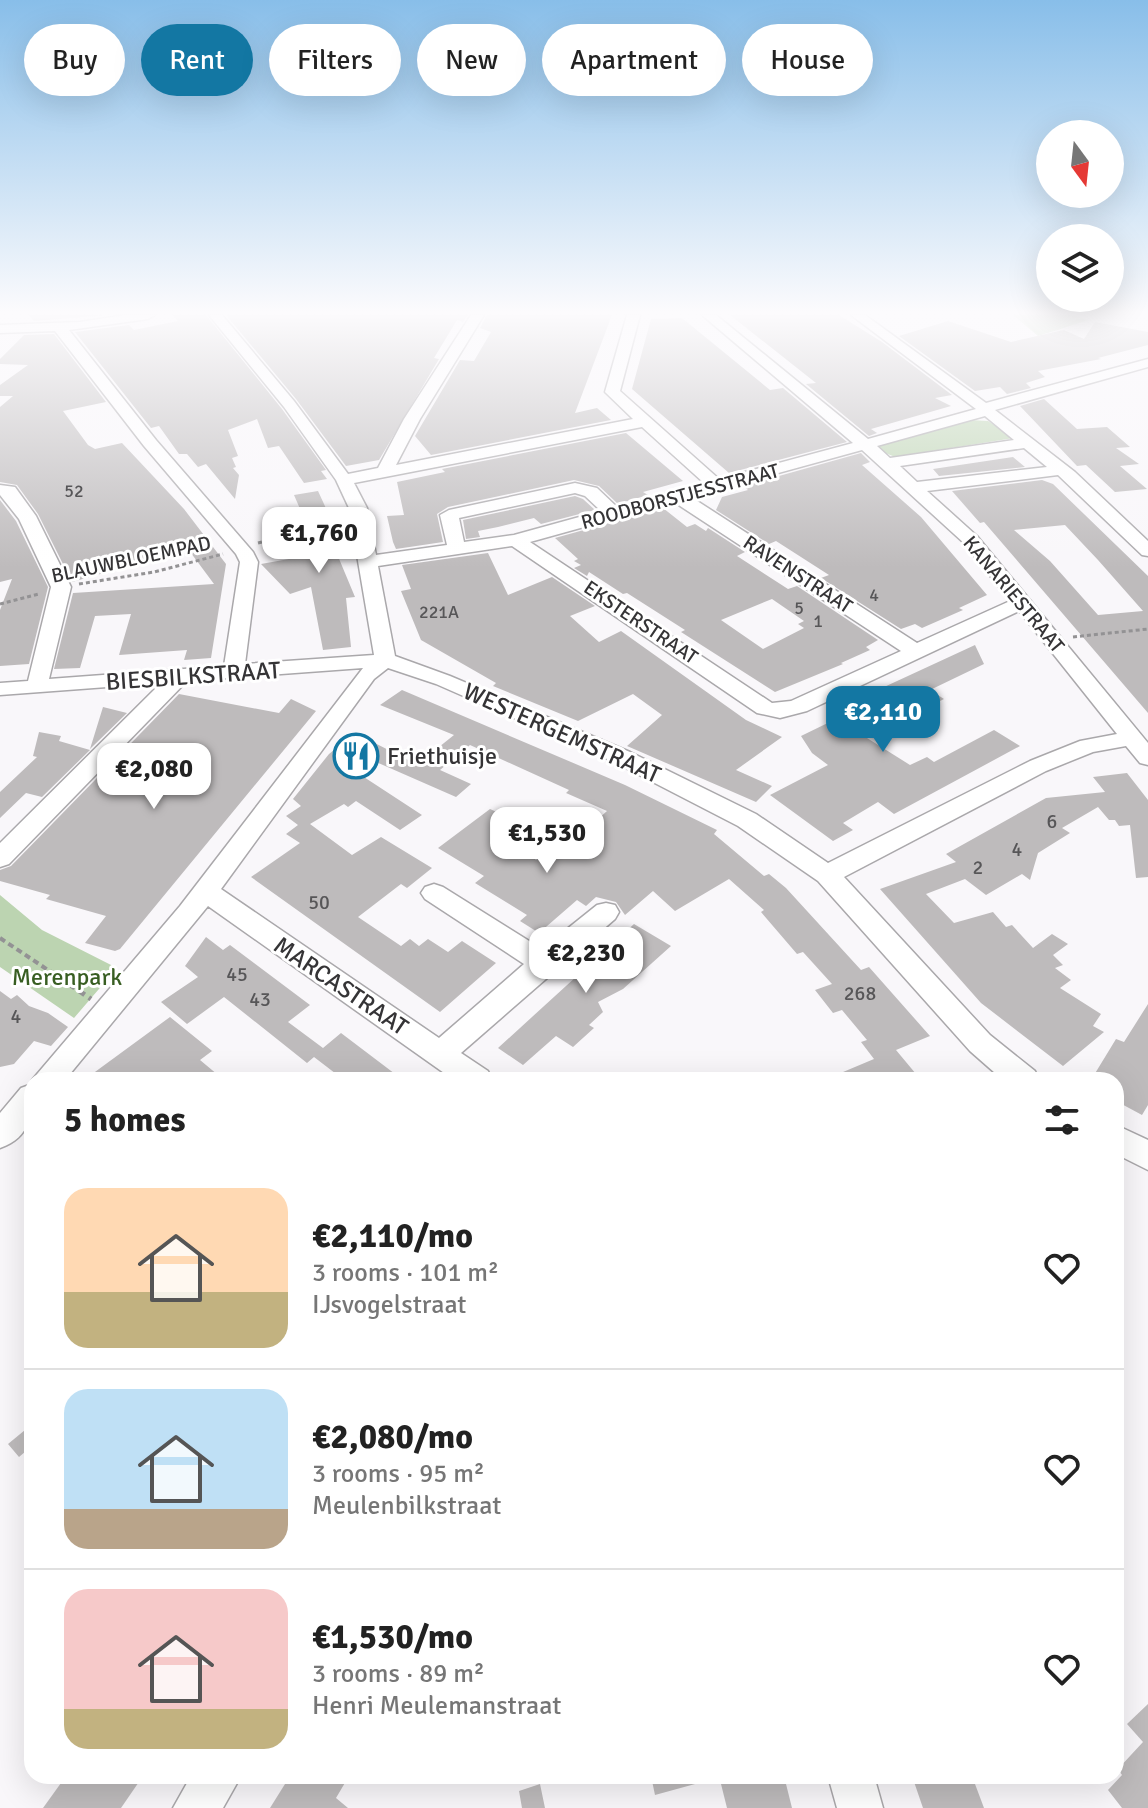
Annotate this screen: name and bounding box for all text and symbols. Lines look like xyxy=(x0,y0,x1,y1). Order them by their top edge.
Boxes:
chip: Buy xyxy=(24,24,125,96)
chip: Rent xyxy=(141,24,253,96)
chip: Filters xyxy=(269,24,401,96)
chip: New xyxy=(417,24,526,96)
chip: Apartment xyxy=(542,24,726,96)
chip: House xyxy=(742,24,873,96)
north arrow xyxy=(1036,120,1124,208)
map controls xyxy=(1036,120,1124,312)
button: layers xyxy=(1036,224,1124,312)
street label: ROODBORSTJESSTRAAT xyxy=(578,458,782,535)
house number: 52 xyxy=(64,480,84,502)
pin: €1,760 xyxy=(254,507,384,575)
text: €1,760 xyxy=(280,517,358,549)
street label: BLAUWBLOEMPAD xyxy=(49,530,213,589)
street label: RAVENSTRAAT xyxy=(738,530,857,619)
street label: KANARIESTRAAT xyxy=(958,531,1070,658)
street label: EKSTERSTRAAT xyxy=(579,575,703,670)
house number: 4 xyxy=(869,584,879,606)
house number: 5 xyxy=(794,597,804,619)
house number: 221A xyxy=(419,601,459,623)
house number: 1 xyxy=(813,610,823,632)
street label: BIESBILKSTRAAT xyxy=(105,655,282,697)
street label: WESTERGEMSTRAAT xyxy=(459,676,666,790)
pin: €2,110 xyxy=(818,686,948,754)
text: €2,110 xyxy=(844,696,922,728)
restaurant icon: Friethuisje xyxy=(332,732,380,780)
place label: Friethuisje xyxy=(387,741,497,771)
pin: €2,080 xyxy=(89,743,219,811)
text: €2,080 xyxy=(115,753,193,785)
pin: €1,530 xyxy=(482,807,612,875)
house number: 6 xyxy=(1047,809,1057,834)
text: €1,530 xyxy=(508,817,586,849)
house number: 4 xyxy=(1012,837,1023,862)
house number: 2 xyxy=(973,855,983,880)
house number: 50 xyxy=(308,890,330,915)
pin: €2,230 xyxy=(521,927,651,995)
street label: MARCASTRAAT xyxy=(268,930,414,1042)
text: €2,230 xyxy=(547,937,625,969)
park label: Merenpark xyxy=(12,962,122,992)
house number: 45 xyxy=(226,962,248,987)
house number: 268 xyxy=(844,981,876,1006)
house number: 43 xyxy=(249,987,271,1012)
house number: 4 xyxy=(11,1004,22,1029)
icon: filters xyxy=(1040,1098,1084,1142)
text: 5 homes xyxy=(64,1099,185,1141)
text: €2,110/mo xyxy=(312,1215,473,1257)
icon: home xyxy=(128,1220,224,1316)
icon: heart xyxy=(1040,1246,1084,1290)
text: 3 rooms · 101 m² xyxy=(312,1257,499,1289)
text: IJsvogelstraat xyxy=(312,1289,466,1321)
text: €2,080/mo xyxy=(312,1416,473,1458)
icon: home xyxy=(128,1421,224,1517)
icon: heart xyxy=(1040,1447,1084,1491)
text: 3 rooms · 95 m² xyxy=(312,1458,485,1490)
text: Meulenbilkstraat xyxy=(312,1490,501,1522)
text: €1,530/mo xyxy=(312,1616,473,1658)
icon: home xyxy=(128,1621,224,1717)
icon: heart xyxy=(1040,1647,1084,1691)
text: 3 rooms · 89 m² xyxy=(312,1658,485,1690)
text: Henri Meulemanstraat xyxy=(312,1690,561,1722)

